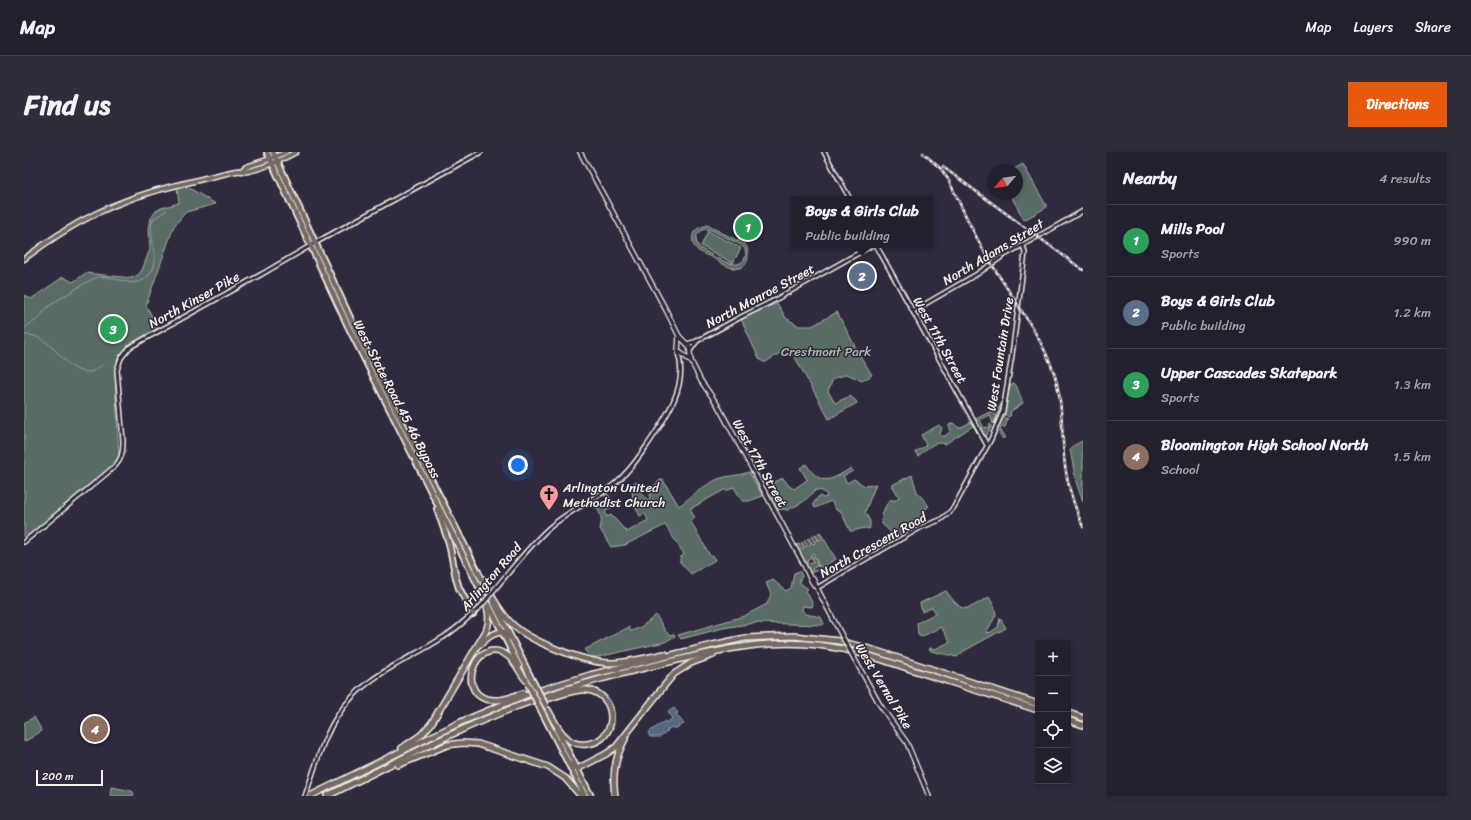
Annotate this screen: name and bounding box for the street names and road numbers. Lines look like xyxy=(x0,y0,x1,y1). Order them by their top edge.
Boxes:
street label: North Adams Street xyxy=(938,212,1049,292)
street label: North Monroe Street xyxy=(701,257,819,334)
street label: North Kinser Pike xyxy=(144,265,244,335)
street label: West 11th Street xyxy=(907,292,974,388)
street label: West Fountain Drive xyxy=(980,295,1020,413)
street label: West State Road 45 46 Bypass xyxy=(347,315,448,484)
street label: West 17th Street xyxy=(726,414,794,512)
street label: North Crescent Road xyxy=(815,505,932,584)
street label: Arlington Road xyxy=(454,536,528,617)
street label: West Vernal Pike xyxy=(849,638,919,734)

